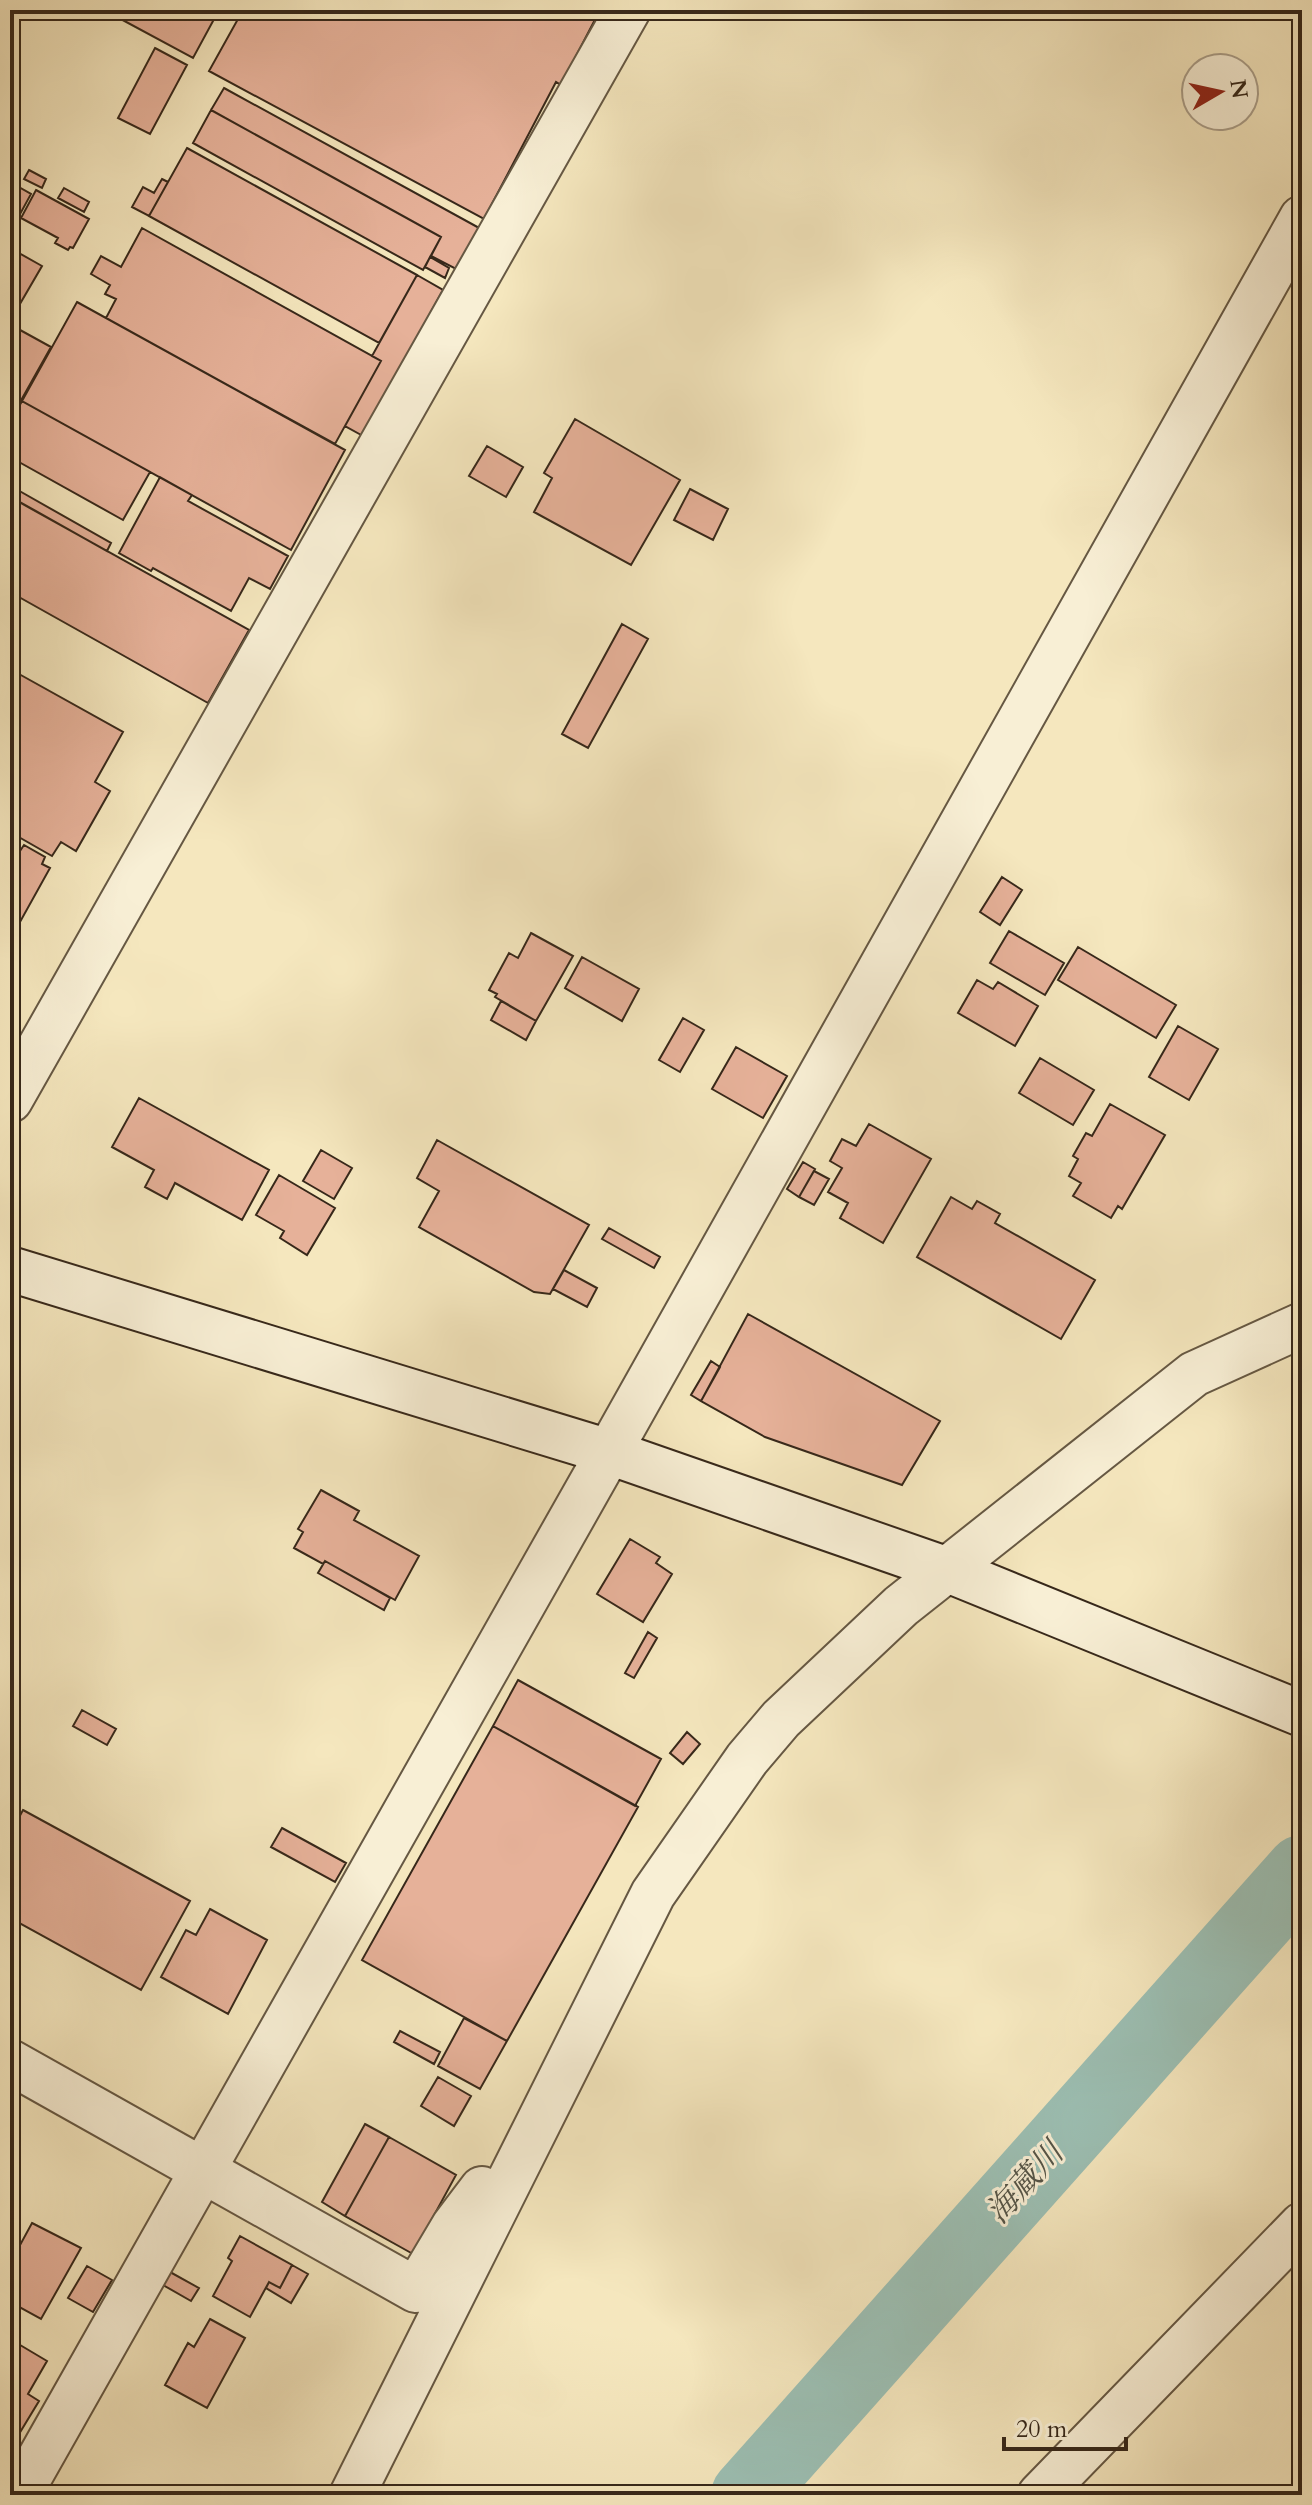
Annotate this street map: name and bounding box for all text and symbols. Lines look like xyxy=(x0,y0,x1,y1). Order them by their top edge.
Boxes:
north arrow xyxy=(1180,52,1260,132)
text: N xyxy=(1222,77,1255,101)
water label: 海蔵川 xyxy=(977,2130,1075,2233)
scale bar xyxy=(1004,2401,1126,2451)
text: 20 m xyxy=(1016,2413,1068,2446)

